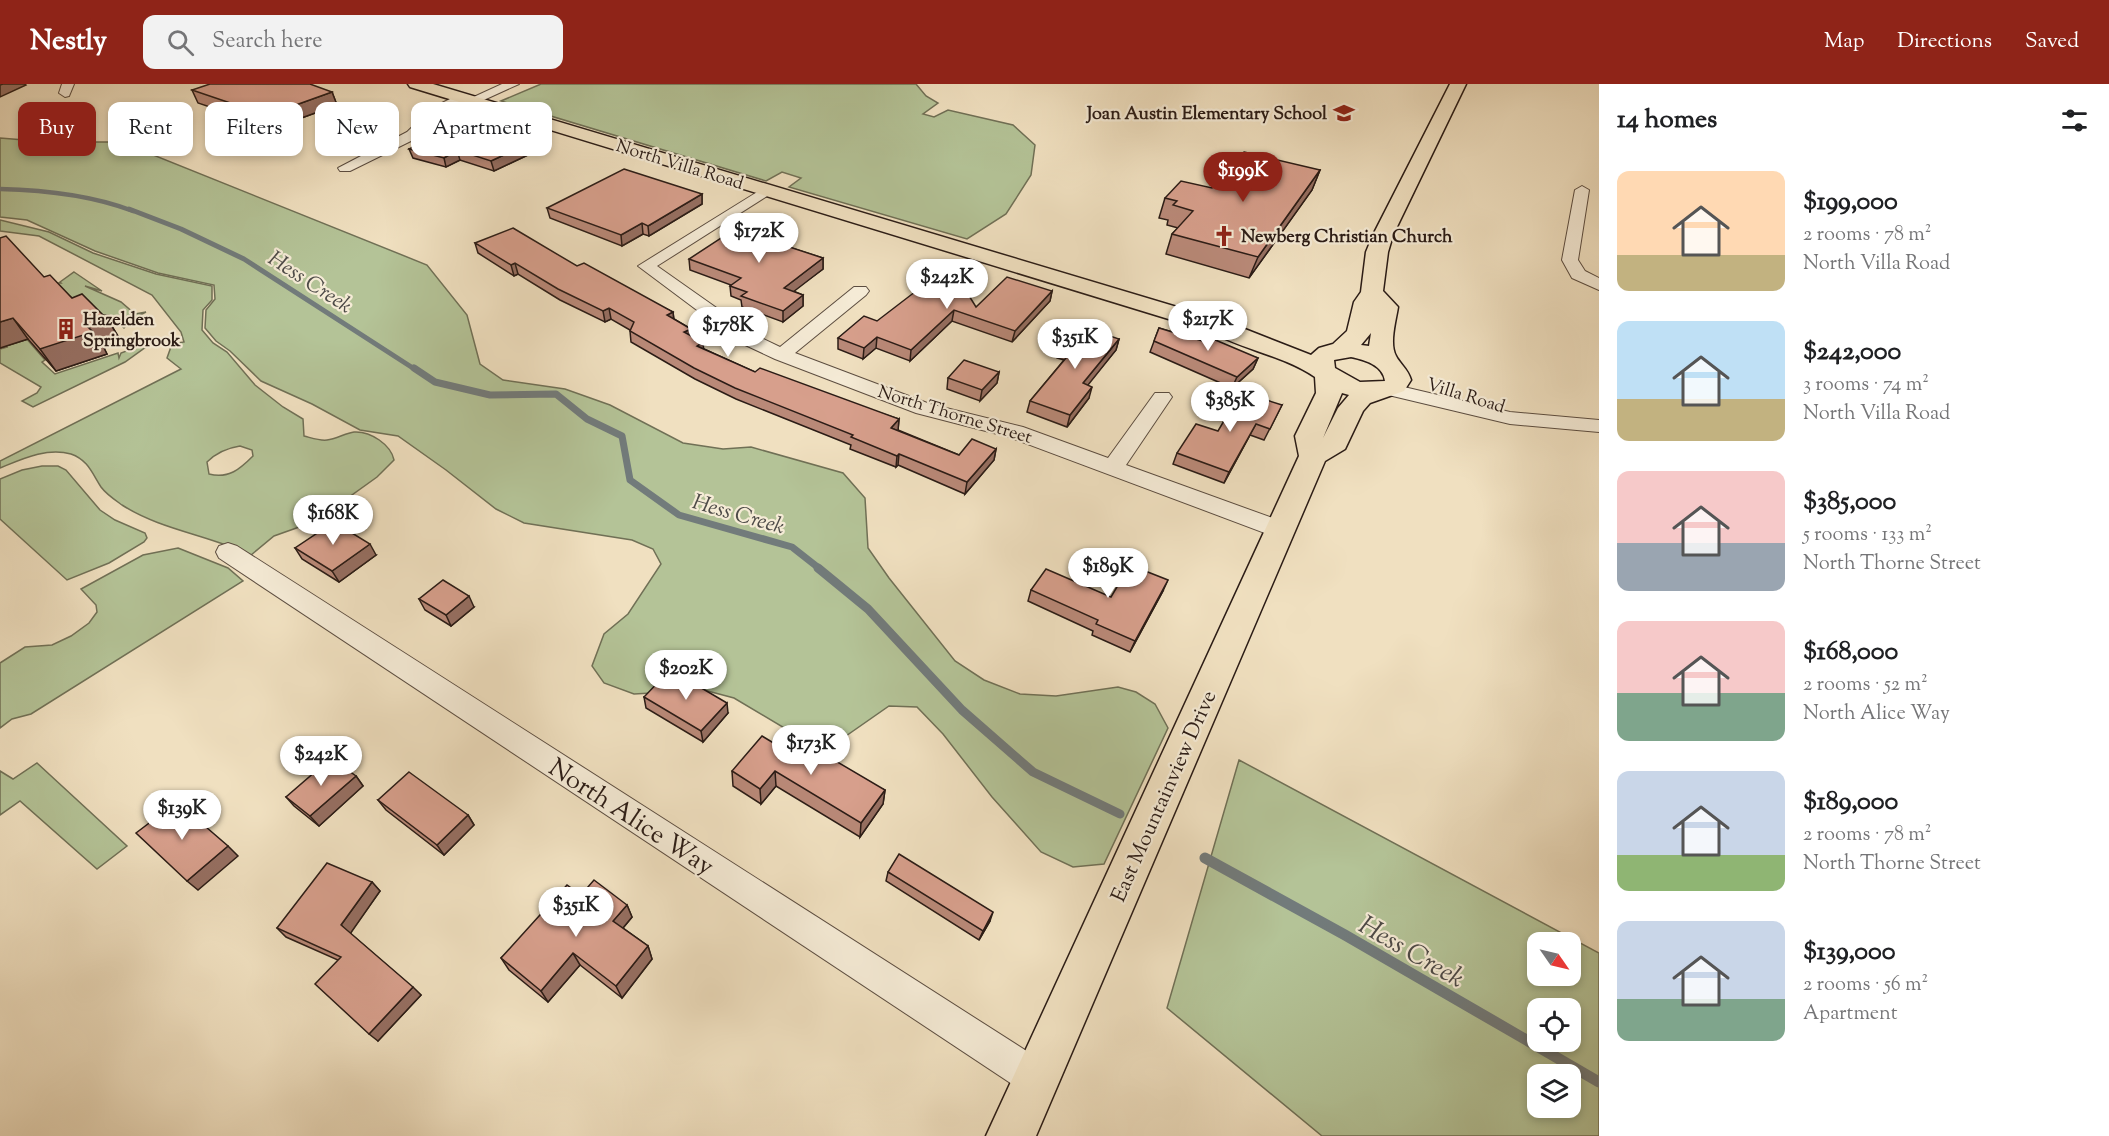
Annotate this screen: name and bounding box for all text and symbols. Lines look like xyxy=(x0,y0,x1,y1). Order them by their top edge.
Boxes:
search box xyxy=(143,15,563,69)
text: Nestly xyxy=(30,22,107,62)
icon: search xyxy=(164,26,197,59)
text: Search here xyxy=(212,26,322,58)
text: Map xyxy=(1824,27,1864,57)
text: Directions xyxy=(1897,27,1992,57)
text: Saved xyxy=(2025,27,2079,57)
school or university icon: Joan Austin Elementary School xyxy=(1332,101,1356,125)
chip: Buy xyxy=(18,102,96,156)
chip: Rent xyxy=(108,102,193,156)
chip: Filters xyxy=(205,102,303,156)
chip: New xyxy=(315,102,399,156)
chip: Apartment xyxy=(411,102,552,156)
place label: Joan Austin Elementary School xyxy=(1085,102,1328,128)
text: 14 homes xyxy=(1617,102,1717,139)
icon: filters xyxy=(2058,104,2091,137)
street label: North Villa Road xyxy=(612,134,747,198)
pin: $199K xyxy=(1201,152,1285,203)
text: $199K xyxy=(1217,157,1269,186)
text: $199,000 xyxy=(1803,184,1898,221)
icon: home xyxy=(1665,195,1737,267)
pin: $172K xyxy=(717,213,801,264)
text: $172K xyxy=(733,218,785,247)
text: 2 rooms · 78 m² xyxy=(1803,221,1932,250)
church icon: Newberg Christian Church xyxy=(1212,224,1236,248)
place label: Newberg Christian Church xyxy=(1241,225,1453,251)
water label: Hess Creek xyxy=(261,244,358,323)
text: North Villa Road xyxy=(1803,250,1950,279)
pin: $242K xyxy=(905,259,989,310)
text: $242K xyxy=(920,264,974,293)
pin: $217K xyxy=(1166,301,1250,352)
text: $217K xyxy=(1182,306,1234,335)
pin: $178K xyxy=(686,307,770,358)
place label: Hazelden Springbrook xyxy=(83,308,181,355)
text: $178K xyxy=(702,312,754,341)
building icon: Hazelden Springbrook xyxy=(54,317,78,341)
pin: $351K xyxy=(1033,319,1117,370)
text: $351K xyxy=(1052,324,1098,353)
text: $242,000 xyxy=(1803,334,1901,371)
icon: home xyxy=(1665,345,1737,417)
text: 3 rooms · 74 m² xyxy=(1803,371,1929,400)
street label: Villa Road xyxy=(1423,373,1508,421)
street label: North Thorne Street xyxy=(874,380,1035,452)
pin: $385K xyxy=(1188,382,1272,433)
text: $385K xyxy=(1205,387,1255,416)
text: North Villa Road xyxy=(1803,400,1950,429)
text: $385,000 xyxy=(1803,484,1896,521)
water label: Hess Creek xyxy=(688,487,788,544)
pin: $168K xyxy=(291,495,375,546)
icon: home xyxy=(1665,495,1737,567)
text: $168K xyxy=(307,500,359,529)
text: 5 rooms · 133 m² xyxy=(1803,521,1932,550)
pin: $189K xyxy=(1066,548,1150,599)
text: North Thorne Street xyxy=(1803,550,1981,579)
text: $189K xyxy=(1082,553,1134,582)
text: $168,000 xyxy=(1803,634,1898,671)
icon: home xyxy=(1665,645,1737,717)
pin: $202K xyxy=(644,650,728,701)
text: $202K xyxy=(659,655,713,684)
text: 2 rooms · 52 m² xyxy=(1803,671,1928,700)
street label: East Mountainview Drive xyxy=(1105,686,1225,907)
text: North Alice Way xyxy=(1803,700,1950,729)
pin: $173K xyxy=(769,725,853,776)
text: $173K xyxy=(786,730,836,759)
pin: $242K xyxy=(279,736,363,787)
text: $242K xyxy=(294,741,348,770)
street label: North Alice Way xyxy=(540,751,721,886)
text: $189,000 xyxy=(1803,784,1898,821)
pin: $139K xyxy=(140,790,224,841)
text: $139K xyxy=(157,795,207,824)
icon: home xyxy=(1665,795,1737,867)
text: 2 rooms · 78 m² xyxy=(1803,821,1932,850)
text: North Thorne Street xyxy=(1803,850,1981,879)
pin: $351K xyxy=(534,887,618,938)
text: $351K xyxy=(553,892,599,921)
water label: Hess Creek xyxy=(1351,907,1471,999)
north arrow xyxy=(1527,932,1581,986)
map controls xyxy=(1527,932,1581,1118)
text: $139,000 xyxy=(1803,934,1896,971)
icon: home xyxy=(1665,945,1737,1017)
text: 2 rooms · 56 m² xyxy=(1803,971,1928,1000)
button: locate xyxy=(1527,998,1581,1052)
text: Apartment xyxy=(1803,1000,1898,1029)
button: layers xyxy=(1527,1064,1581,1118)

